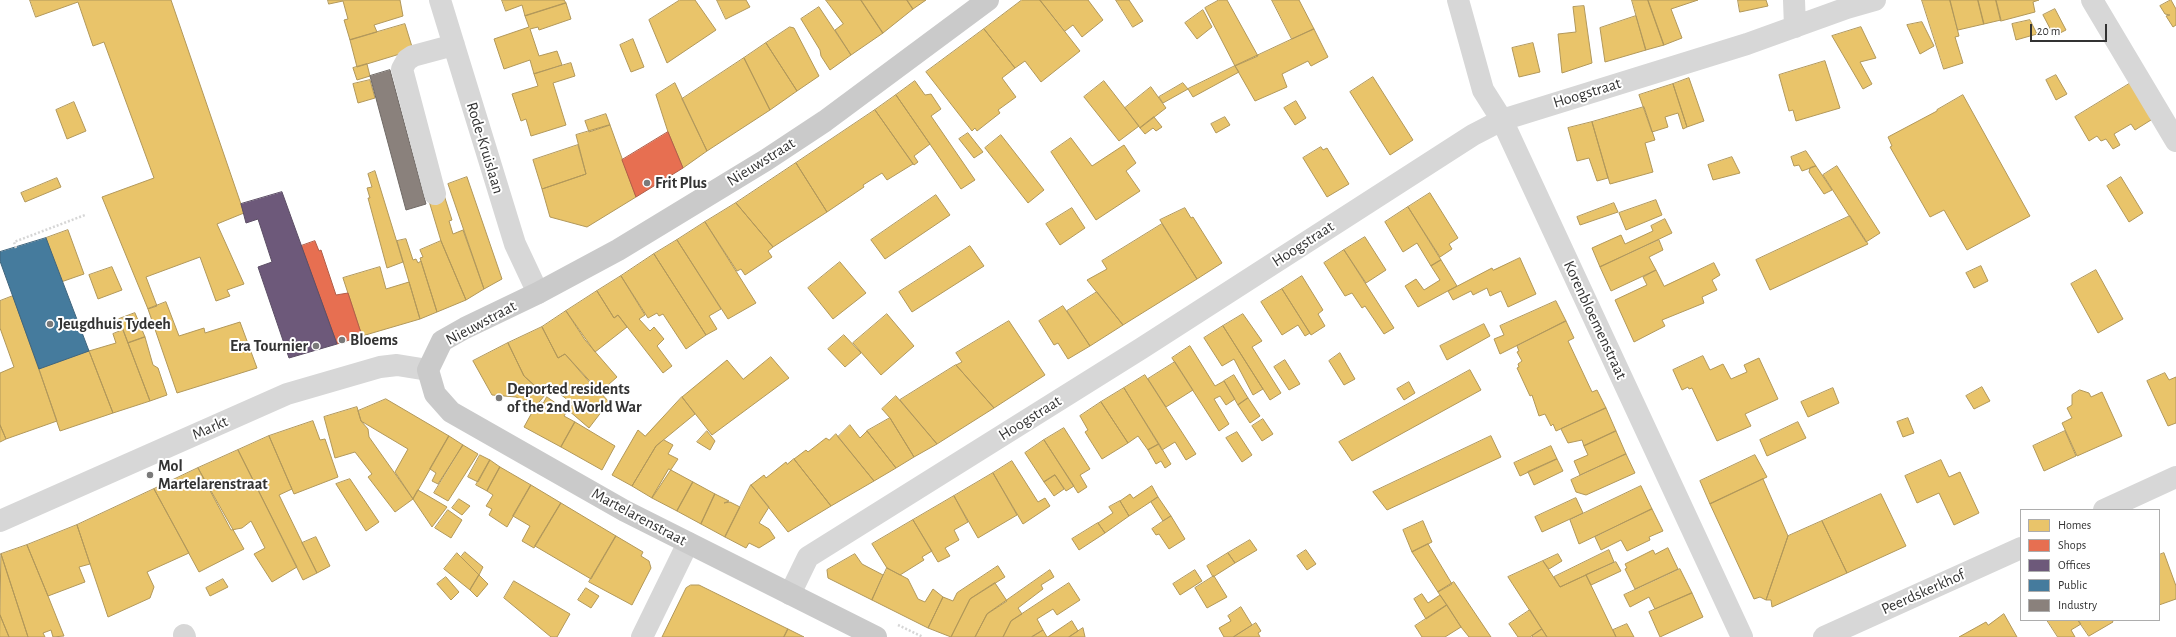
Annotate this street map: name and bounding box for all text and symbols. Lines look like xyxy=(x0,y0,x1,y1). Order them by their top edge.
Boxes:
scale bar xyxy=(2032,16,2109,42)
text: 20 m xyxy=(2037,25,2060,37)
street label: Hoogstraat xyxy=(1551,74,1623,112)
street label: Rode-Kruislaan xyxy=(462,100,508,196)
street label: Nieuwstraat xyxy=(723,134,799,190)
place label: Frit Plus xyxy=(655,173,707,193)
marker: Frit Plus xyxy=(642,178,652,188)
street label: Hoogstraat xyxy=(1268,217,1338,271)
street label: Korenbloemenstraat xyxy=(1559,258,1631,382)
street label: Nieuwstraat xyxy=(443,296,519,350)
place label: Jeugdhuis Tydeeh xyxy=(58,314,171,334)
marker: Jeugdhuis Tydeeh xyxy=(45,319,55,329)
place label: Bloems xyxy=(350,330,398,350)
marker: Bloems xyxy=(337,335,347,345)
place label: Era Tournier xyxy=(230,336,308,356)
marker: Era Tournier xyxy=(311,341,321,351)
place label: Deported residents of the 2nd World War xyxy=(507,379,642,417)
street label: Hoogstraat xyxy=(995,391,1065,445)
marker: Deported residents of the 2nd World War xyxy=(494,393,504,403)
street label: Markt xyxy=(189,412,231,444)
place label: Mol Martelarenstraat xyxy=(158,456,268,494)
marker: Mol Martelarenstraat xyxy=(145,470,155,480)
street label: Martelarenstraat xyxy=(588,484,690,550)
legend xyxy=(2020,509,2160,621)
text: Homes xyxy=(2058,519,2091,531)
text: Shops xyxy=(2058,539,2086,551)
text: Offices xyxy=(2058,559,2091,571)
street label: Peerdskerkhof xyxy=(1878,565,1968,619)
text: Public xyxy=(2058,579,2087,591)
text: Industry xyxy=(2058,599,2097,611)

